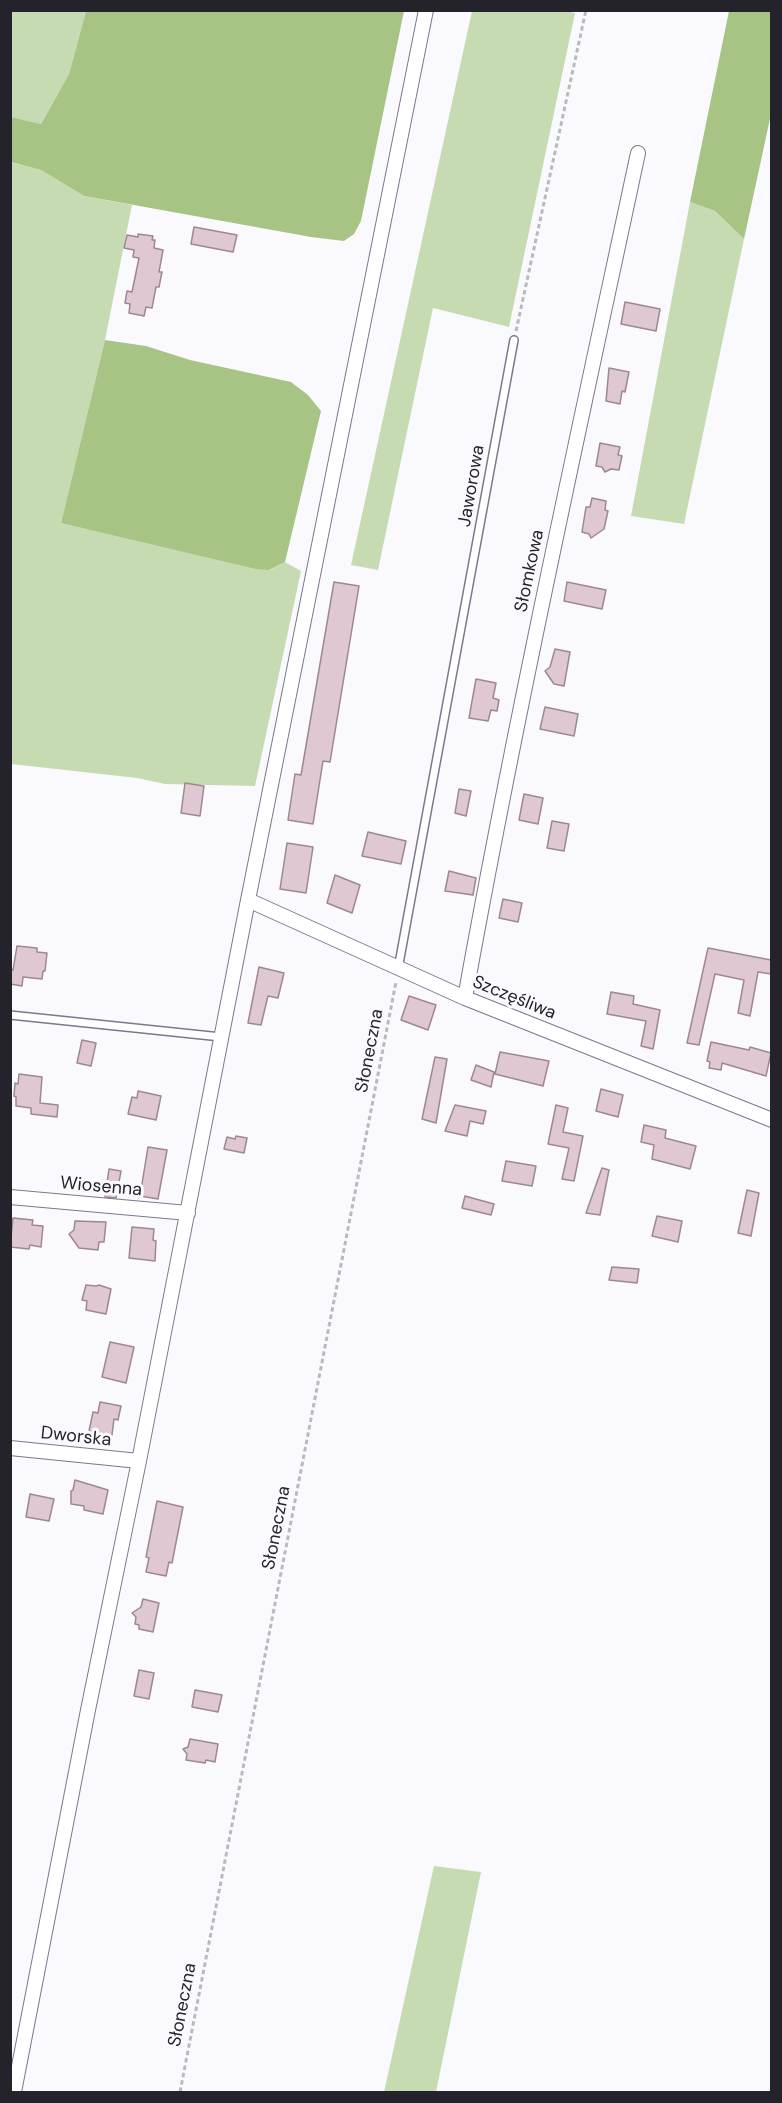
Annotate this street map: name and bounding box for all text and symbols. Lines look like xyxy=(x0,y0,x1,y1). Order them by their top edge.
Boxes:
street label: Jaworowa xyxy=(454,443,490,529)
street label: Słomkowa xyxy=(511,528,549,614)
street label: Szczęśliwa xyxy=(469,971,559,1025)
street label: Słoneczna xyxy=(351,1007,389,1095)
street label: Wiosenna xyxy=(59,1173,143,1201)
street label: Dworska xyxy=(40,1423,112,1451)
street label: Słoneczna xyxy=(258,1484,296,1572)
street label: Słoneczna xyxy=(164,1961,202,2049)

